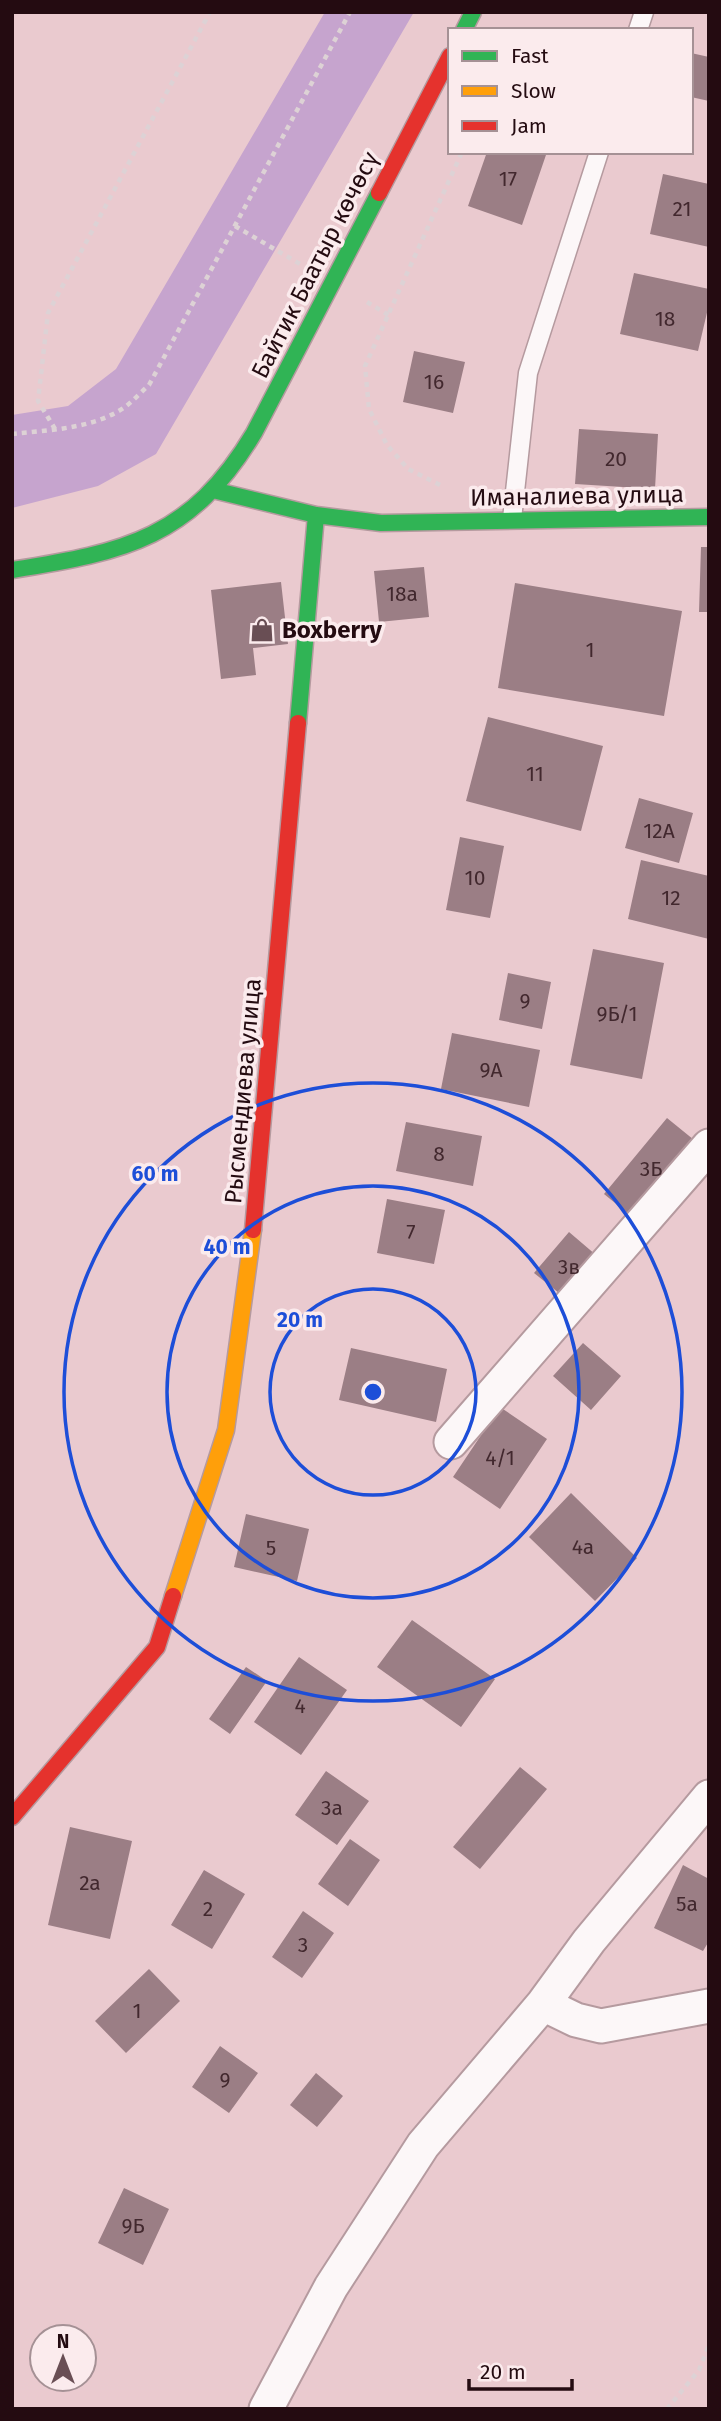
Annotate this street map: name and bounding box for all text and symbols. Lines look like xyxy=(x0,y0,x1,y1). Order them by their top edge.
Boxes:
legend xyxy=(448,28,693,154)
text: Fast xyxy=(511,43,549,69)
text: Slow xyxy=(511,78,556,104)
text: Jam xyxy=(511,113,547,139)
street label: Байтик Баатыр көчөсү xyxy=(246,147,384,383)
house number: 17 xyxy=(499,166,517,192)
house number: 21 xyxy=(673,196,691,222)
house number: 18 xyxy=(655,306,675,332)
house number: 16 xyxy=(424,369,444,395)
house number: 20 xyxy=(605,446,627,472)
street label: Иманалиева улица xyxy=(470,480,684,512)
house number: 18а xyxy=(386,581,418,607)
shop icon: Boxberry xyxy=(248,616,276,644)
place label: Boxberry xyxy=(282,616,383,644)
house number: 1 xyxy=(585,637,595,663)
house number: 11 xyxy=(526,761,544,787)
house number: 12А xyxy=(643,818,675,844)
house number: 10 xyxy=(465,865,485,891)
house number: 12 xyxy=(661,885,681,911)
street label: Рысмендиева улица xyxy=(219,977,267,1205)
house number: 9 xyxy=(519,988,531,1014)
house number: 9Б/1 xyxy=(596,1001,638,1027)
house number: 9А xyxy=(480,1057,502,1083)
house number: 8 xyxy=(433,1141,445,1167)
house number: 3Б xyxy=(640,1156,662,1182)
text: 60 m xyxy=(132,1161,178,1187)
house number: 7 xyxy=(406,1219,416,1245)
text: 40 m xyxy=(204,1234,250,1260)
house number: 3в xyxy=(558,1254,580,1280)
text: 20 m xyxy=(277,1307,323,1333)
centre of rings xyxy=(361,1380,385,1404)
house number: 4/1 xyxy=(485,1445,515,1471)
house number: 4а xyxy=(572,1534,594,1560)
house number: 5 xyxy=(266,1535,276,1561)
house number: 4 xyxy=(294,1693,306,1719)
house number: 3а xyxy=(321,1795,343,1821)
house number: 2а xyxy=(79,1870,101,1896)
house number: 5а xyxy=(676,1891,698,1917)
house number: 2 xyxy=(203,1896,213,1922)
house number: 3 xyxy=(298,1932,308,1958)
house number: 1 xyxy=(132,1998,142,2024)
house number: 9 xyxy=(219,2067,231,2093)
house number: 9Б xyxy=(121,2213,145,2239)
north arrow xyxy=(28,2323,98,2393)
text: N xyxy=(57,2330,69,2353)
scale bar xyxy=(469,2348,572,2392)
text: 20 m xyxy=(480,2359,526,2385)

